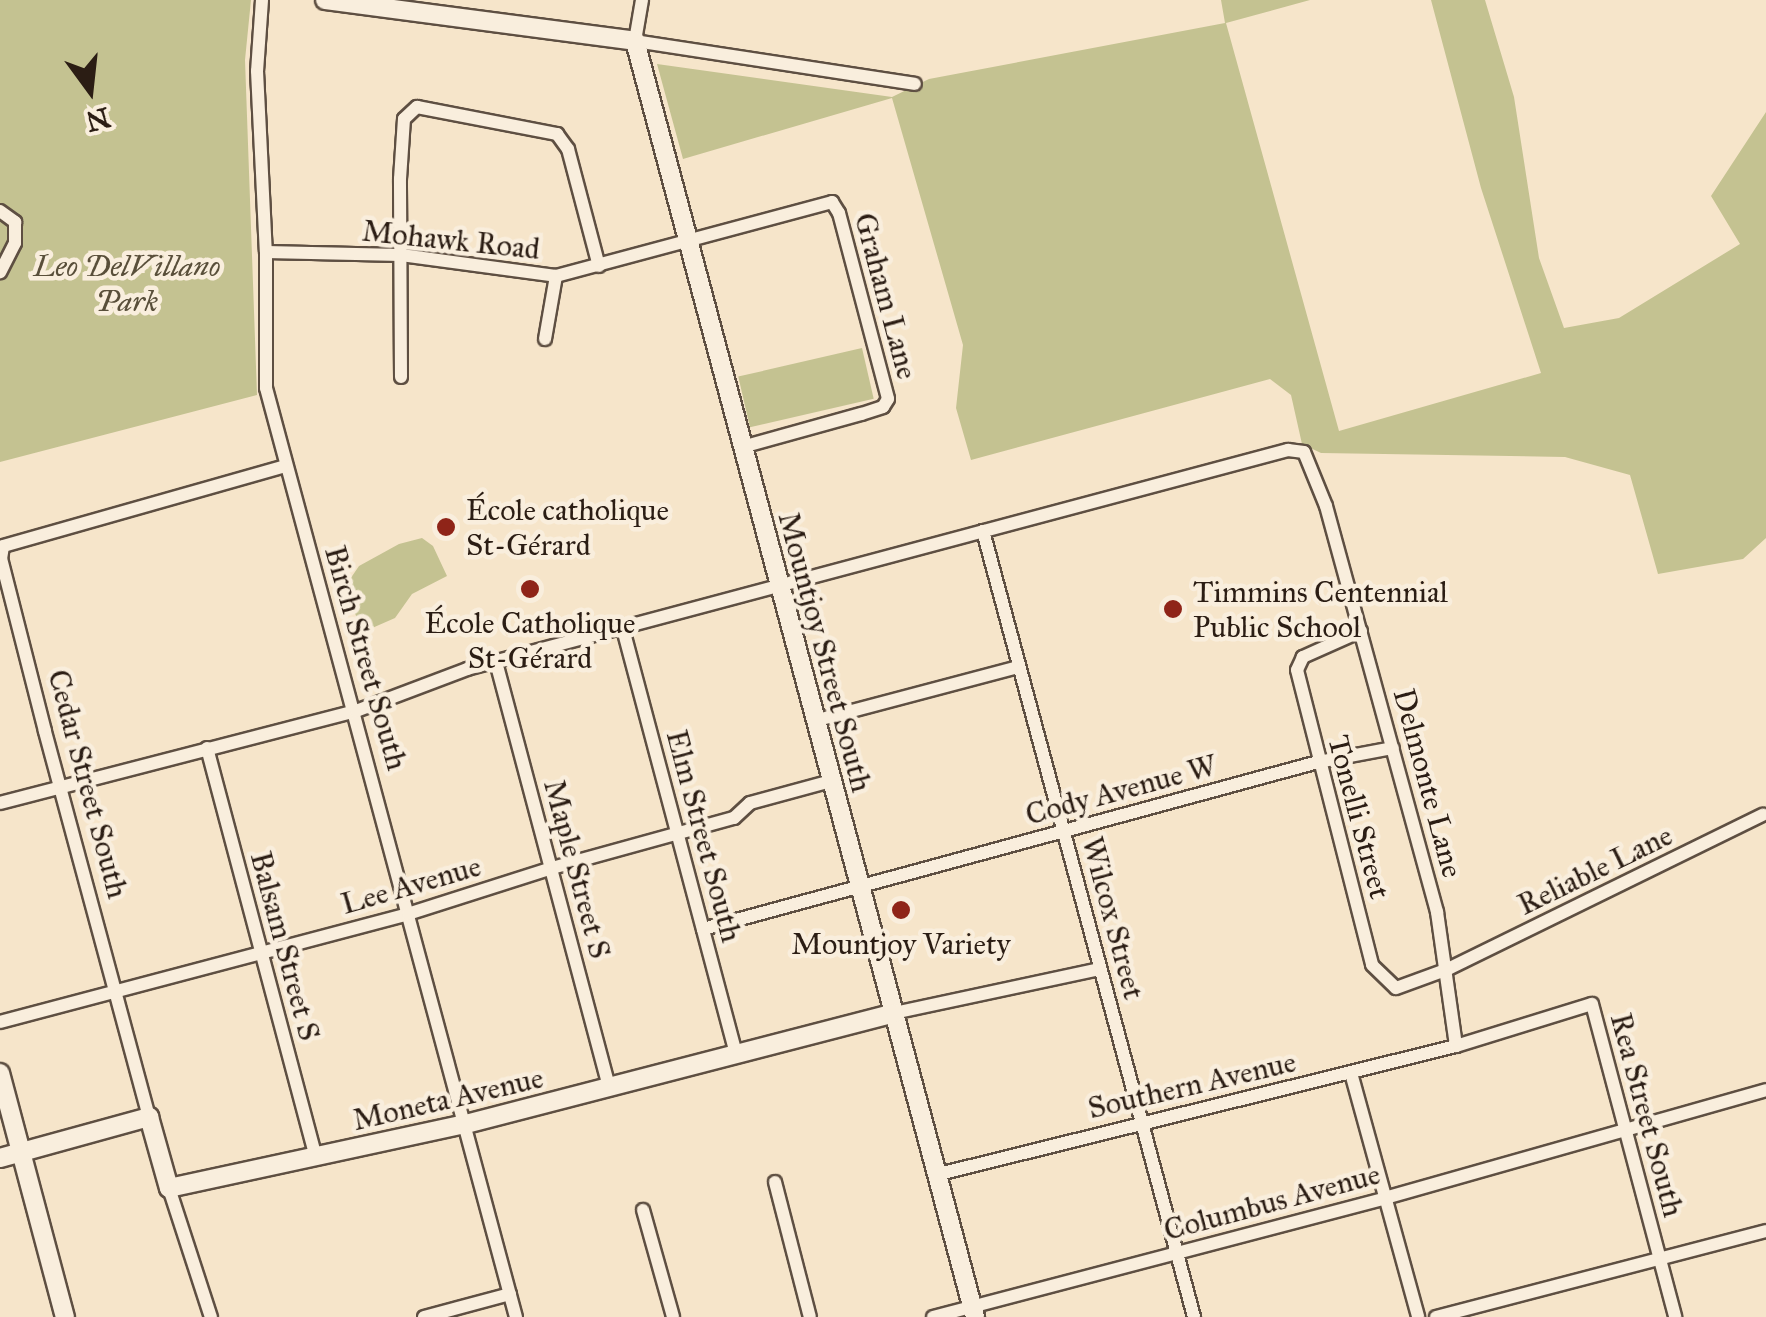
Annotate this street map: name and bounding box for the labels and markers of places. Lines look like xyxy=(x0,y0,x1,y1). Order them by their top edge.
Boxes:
place label: École catholique St-Gérard xyxy=(466,492,669,562)
marker: École catholique St-Gérard xyxy=(435,516,457,538)
place label: Timmins Centennial Public School xyxy=(1193,574,1448,644)
marker: École Catholique St-Gérard xyxy=(519,578,541,600)
marker: Timmins Centennial Public School xyxy=(1162,598,1184,620)
place label: École Catholique St-Gérard xyxy=(425,605,635,676)
marker: Mountjoy Variety xyxy=(890,899,912,921)
place label: Mountjoy Variety xyxy=(791,926,1011,962)

